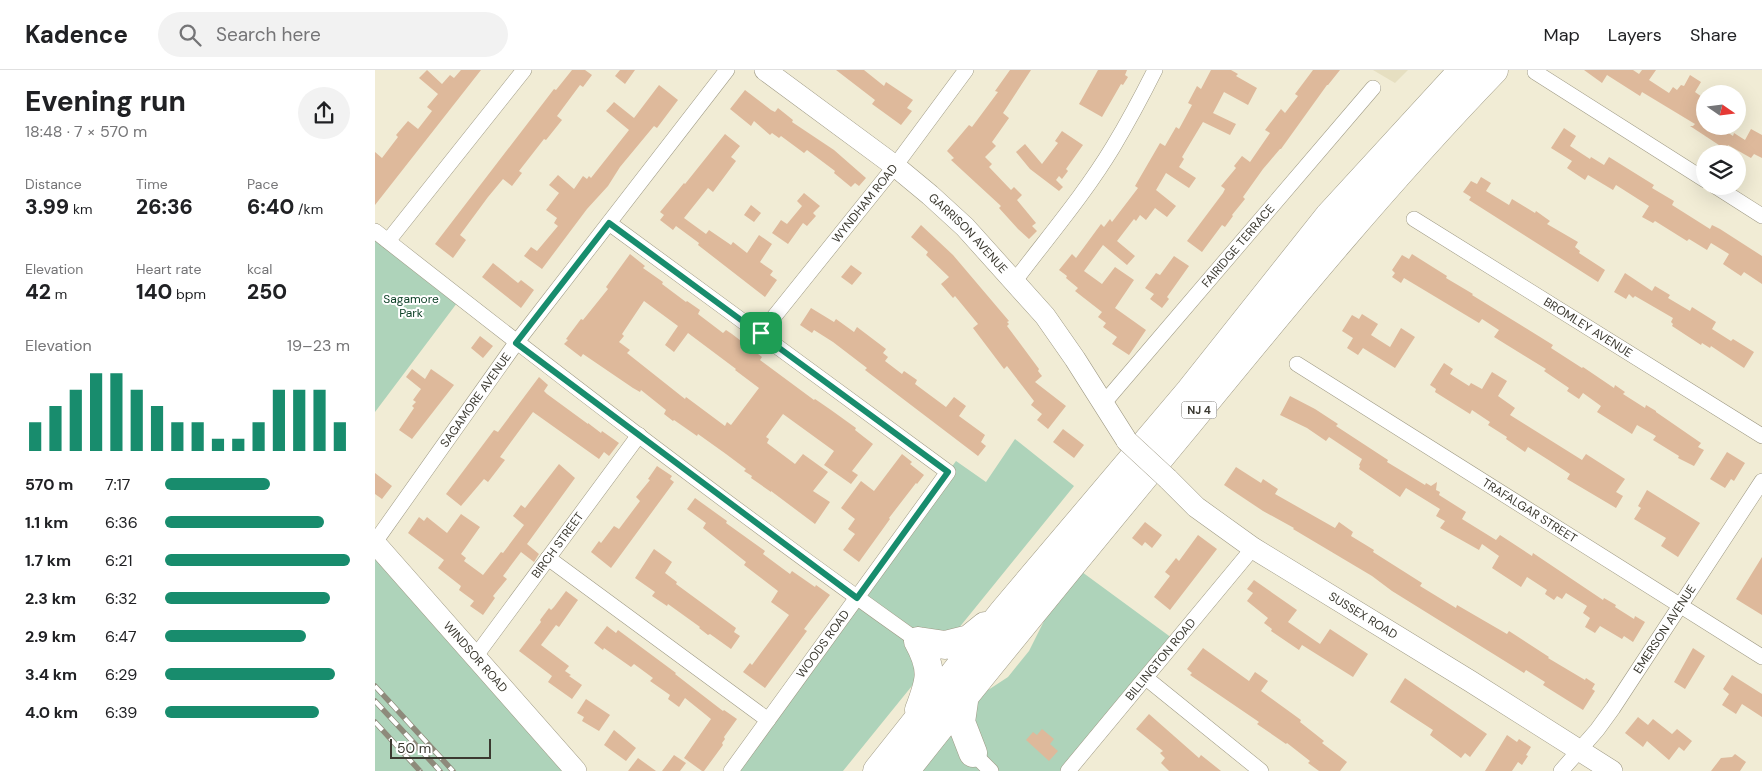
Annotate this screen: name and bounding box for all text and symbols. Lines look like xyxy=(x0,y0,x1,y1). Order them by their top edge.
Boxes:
search box xyxy=(158,12,508,57)
text: Kadence xyxy=(25,19,128,50)
icon: search xyxy=(176,21,204,49)
text: Search here xyxy=(216,22,321,47)
text: Map xyxy=(1544,23,1580,47)
text: Layers xyxy=(1608,23,1662,47)
text: Share xyxy=(1690,23,1737,47)
text: Evening run xyxy=(25,83,186,120)
north arrow xyxy=(1696,85,1746,135)
map controls xyxy=(1696,85,1746,195)
button: share xyxy=(298,87,350,139)
text: 18:48 · 7 × 570 m xyxy=(25,121,147,142)
button: layers xyxy=(1696,145,1746,195)
street label: WYNDHAM ROAD xyxy=(828,161,901,246)
text: Distance xyxy=(25,175,82,193)
text: Time xyxy=(136,175,168,193)
text: Pace xyxy=(247,175,278,193)
street label: GARRISON AVENUE xyxy=(925,190,1011,277)
text: 3.99 xyxy=(25,193,69,221)
text: 26:36 xyxy=(136,193,193,221)
text: 6:40 xyxy=(247,193,294,221)
text: km xyxy=(69,200,92,218)
text: /km xyxy=(294,200,323,218)
street label: FAIRIDGE TERRACE xyxy=(1198,201,1278,291)
text: Elevation xyxy=(25,260,83,278)
text: Heart rate xyxy=(136,260,201,278)
text: kcal xyxy=(247,260,272,278)
text: 42 xyxy=(25,278,51,306)
text: 140 xyxy=(136,278,172,306)
text: 250 xyxy=(247,278,287,306)
text: m xyxy=(51,285,67,303)
text: bpm xyxy=(172,285,206,303)
park label: Sagamore Park xyxy=(383,291,439,321)
street label: BROMLEY AVENUE xyxy=(1541,294,1635,361)
pin xyxy=(740,312,782,354)
icon: arrive xyxy=(747,319,775,347)
text: Elevation xyxy=(25,335,92,356)
text: 19–23 m xyxy=(287,335,350,356)
street label: SAGAMORE AVENUE xyxy=(437,349,515,451)
road number: NJ 4 xyxy=(1181,402,1217,418)
text: 570 m xyxy=(25,474,73,495)
text: 7:17 xyxy=(105,474,130,495)
street label: TRAFALGAR STREET xyxy=(1479,475,1580,547)
street label: BIRCH STREET xyxy=(528,509,587,581)
text: 1.1 km xyxy=(25,512,68,533)
text: 6:36 xyxy=(105,512,138,533)
text: 1.7 km xyxy=(25,550,71,571)
text: 6:21 xyxy=(105,550,133,571)
street label: EMERSON AVENUE xyxy=(1630,582,1700,677)
text: 2.3 km xyxy=(25,588,76,609)
text: 6:32 xyxy=(105,588,137,609)
street label: SUSSEX ROAD xyxy=(1326,588,1401,643)
street label: WOODS ROAD xyxy=(793,607,853,681)
street label: BILLINGTON ROAD xyxy=(1122,615,1199,704)
street label: WINDSOR ROAD xyxy=(440,618,511,696)
text: 2.9 km xyxy=(25,626,76,647)
text: 6:47 xyxy=(105,626,137,647)
text: 3.4 km xyxy=(25,664,77,685)
text: 6:29 xyxy=(105,664,137,685)
text: 4.0 km xyxy=(25,702,78,723)
text: 6:39 xyxy=(105,702,137,723)
scale bar xyxy=(390,736,491,759)
text: 50 m xyxy=(397,739,431,757)

